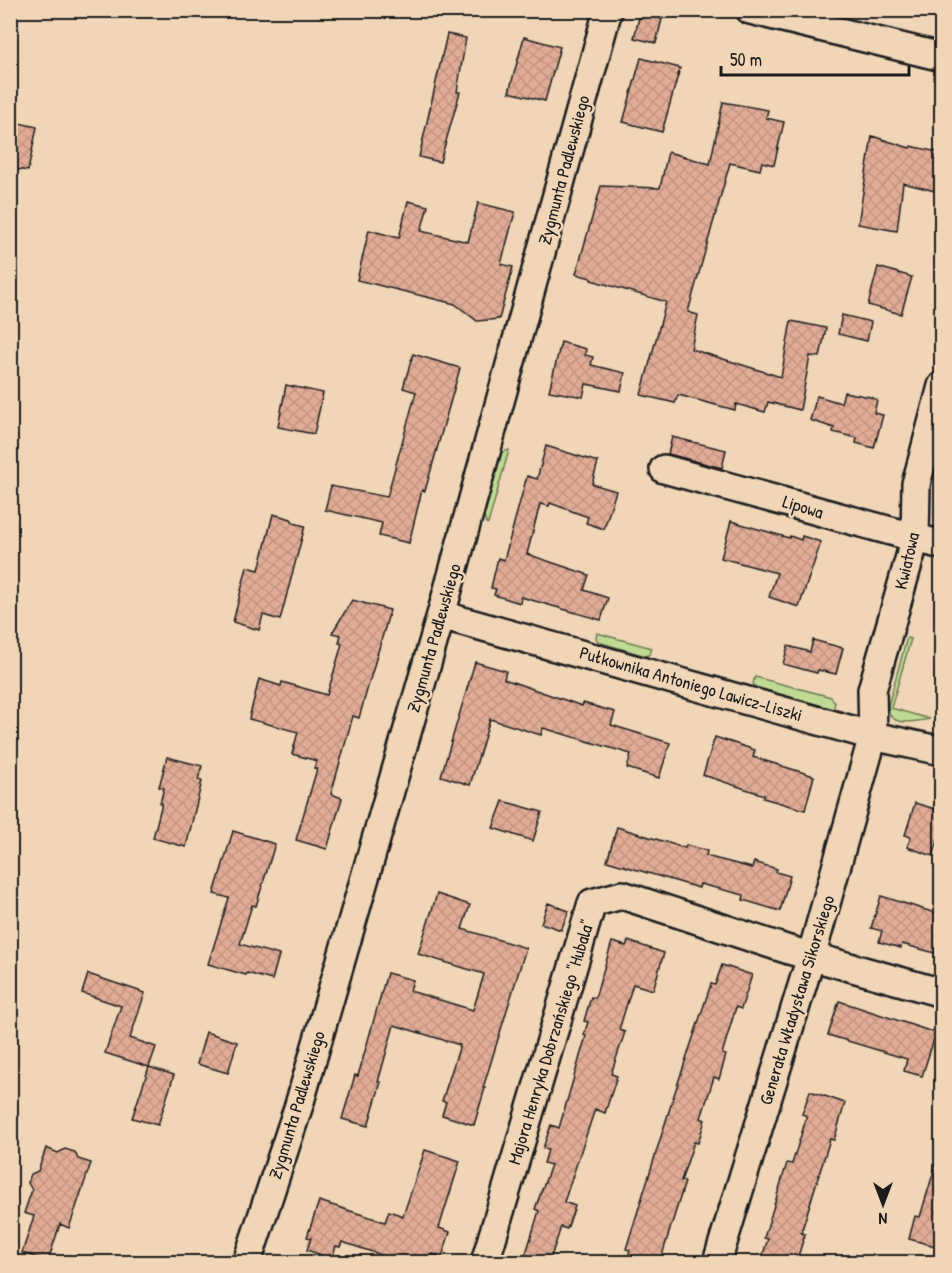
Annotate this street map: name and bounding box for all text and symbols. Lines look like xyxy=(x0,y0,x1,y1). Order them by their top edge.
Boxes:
scale bar xyxy=(721,39,908,77)
text: 50 m xyxy=(730,47,762,72)
street label: Zygmunta Padlewskiego xyxy=(532,92,595,247)
street label: Lipowa xyxy=(780,489,826,524)
street label: Kwiatowa xyxy=(888,530,925,592)
street label: Zygmunta Padlewskiego xyxy=(400,561,467,715)
street label: Pułkownika Antoniego Lawicz-Liszki xyxy=(577,640,805,727)
street label: Generała Władysława Sikorskiego xyxy=(753,892,840,1108)
street label: Majora Henryka Dobrzańskiego "Hubala" xyxy=(501,916,600,1168)
street label: Zygmunta Padlewskiego xyxy=(262,1028,331,1182)
north arrow xyxy=(853,1174,913,1234)
text: N xyxy=(878,1208,887,1230)

